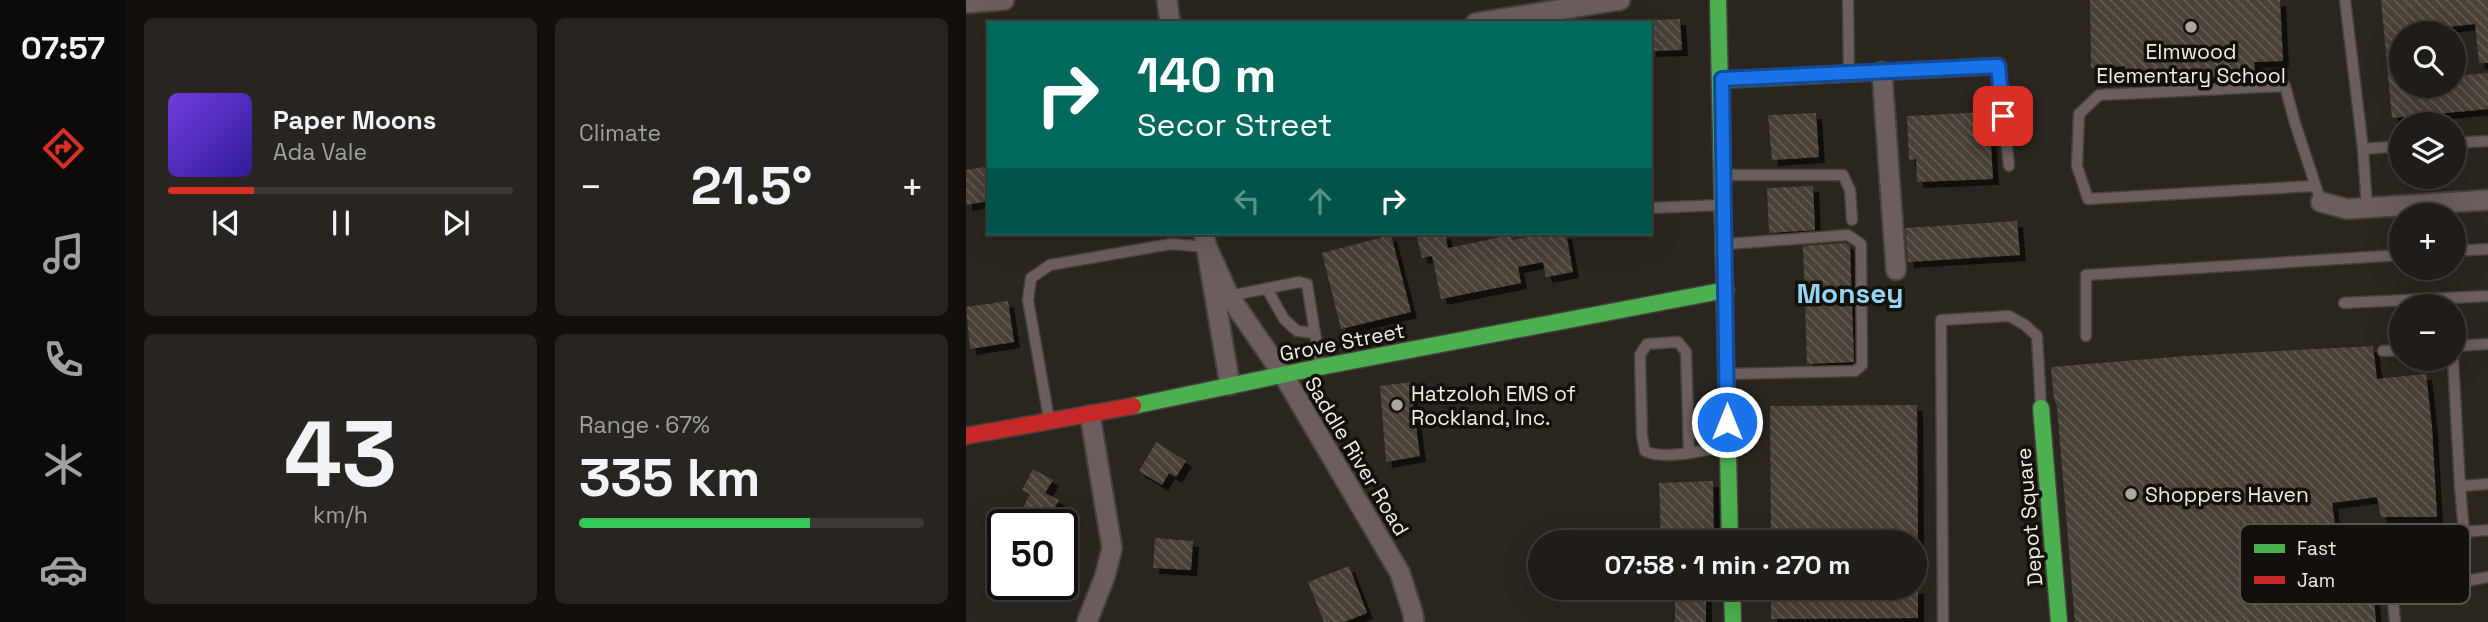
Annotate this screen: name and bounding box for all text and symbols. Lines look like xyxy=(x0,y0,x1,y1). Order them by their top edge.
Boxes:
marker: Elmwood Elementary School xyxy=(2183,19,2199,35)
map controls xyxy=(2389,21,2466,371)
button: search xyxy=(2389,21,2466,98)
text: 07:57 xyxy=(21,28,105,68)
place label: Elmwood Elementary School xyxy=(2096,38,2286,89)
text: 140 m xyxy=(1137,44,1276,106)
icon: right xyxy=(1022,49,1113,140)
pin xyxy=(1973,86,2033,146)
icon: arrive xyxy=(1984,97,2022,135)
text: Paper Moons xyxy=(273,103,436,137)
text: Secor Street xyxy=(1137,105,1333,145)
button: layers xyxy=(2389,112,2466,189)
text: Climate xyxy=(579,118,661,148)
icon: directions xyxy=(39,124,88,173)
text: Ada Vale xyxy=(273,137,367,167)
text: 21.5° xyxy=(691,153,812,219)
text: − xyxy=(579,163,603,211)
text: + xyxy=(900,163,924,211)
icon: left xyxy=(1228,182,1266,220)
icon: ahead xyxy=(1301,182,1339,220)
icon: right xyxy=(1374,182,1412,220)
button: + xyxy=(2389,203,2466,280)
icon: previous xyxy=(207,204,245,242)
icon: pause xyxy=(322,204,360,242)
icon: next xyxy=(437,204,475,242)
icon: music xyxy=(39,229,88,278)
district label: Monsey xyxy=(1796,275,1904,311)
button: − xyxy=(2389,294,2466,371)
street label: Grove Street xyxy=(1277,317,1407,367)
icon: phone xyxy=(39,335,88,384)
street label: Saddle River Road xyxy=(1299,371,1415,541)
place label: Hatzoloh EMS of Rockland, Inc. xyxy=(1411,380,1576,431)
position arrow xyxy=(1690,385,1764,459)
text: 43 xyxy=(284,396,397,513)
marker: Hatzoloh EMS of Rockland, Inc. xyxy=(1389,397,1405,413)
text: Range · 67% xyxy=(579,410,710,440)
icon: climate xyxy=(39,440,88,489)
text: 335 km xyxy=(579,445,760,511)
street label: Depot Square xyxy=(2010,447,2048,587)
place label: Shoppers Haven xyxy=(2145,481,2309,508)
marker: Shoppers Haven xyxy=(2123,486,2139,502)
text: km/h xyxy=(313,500,368,530)
speed limit sign: 50 xyxy=(987,509,1078,600)
legend xyxy=(2240,524,2470,604)
text: Fast xyxy=(2297,536,2337,561)
icon: car xyxy=(39,545,88,594)
text: 07:58 · 1 min · 270 m xyxy=(1604,548,1851,582)
text: Jam xyxy=(2297,568,2335,593)

